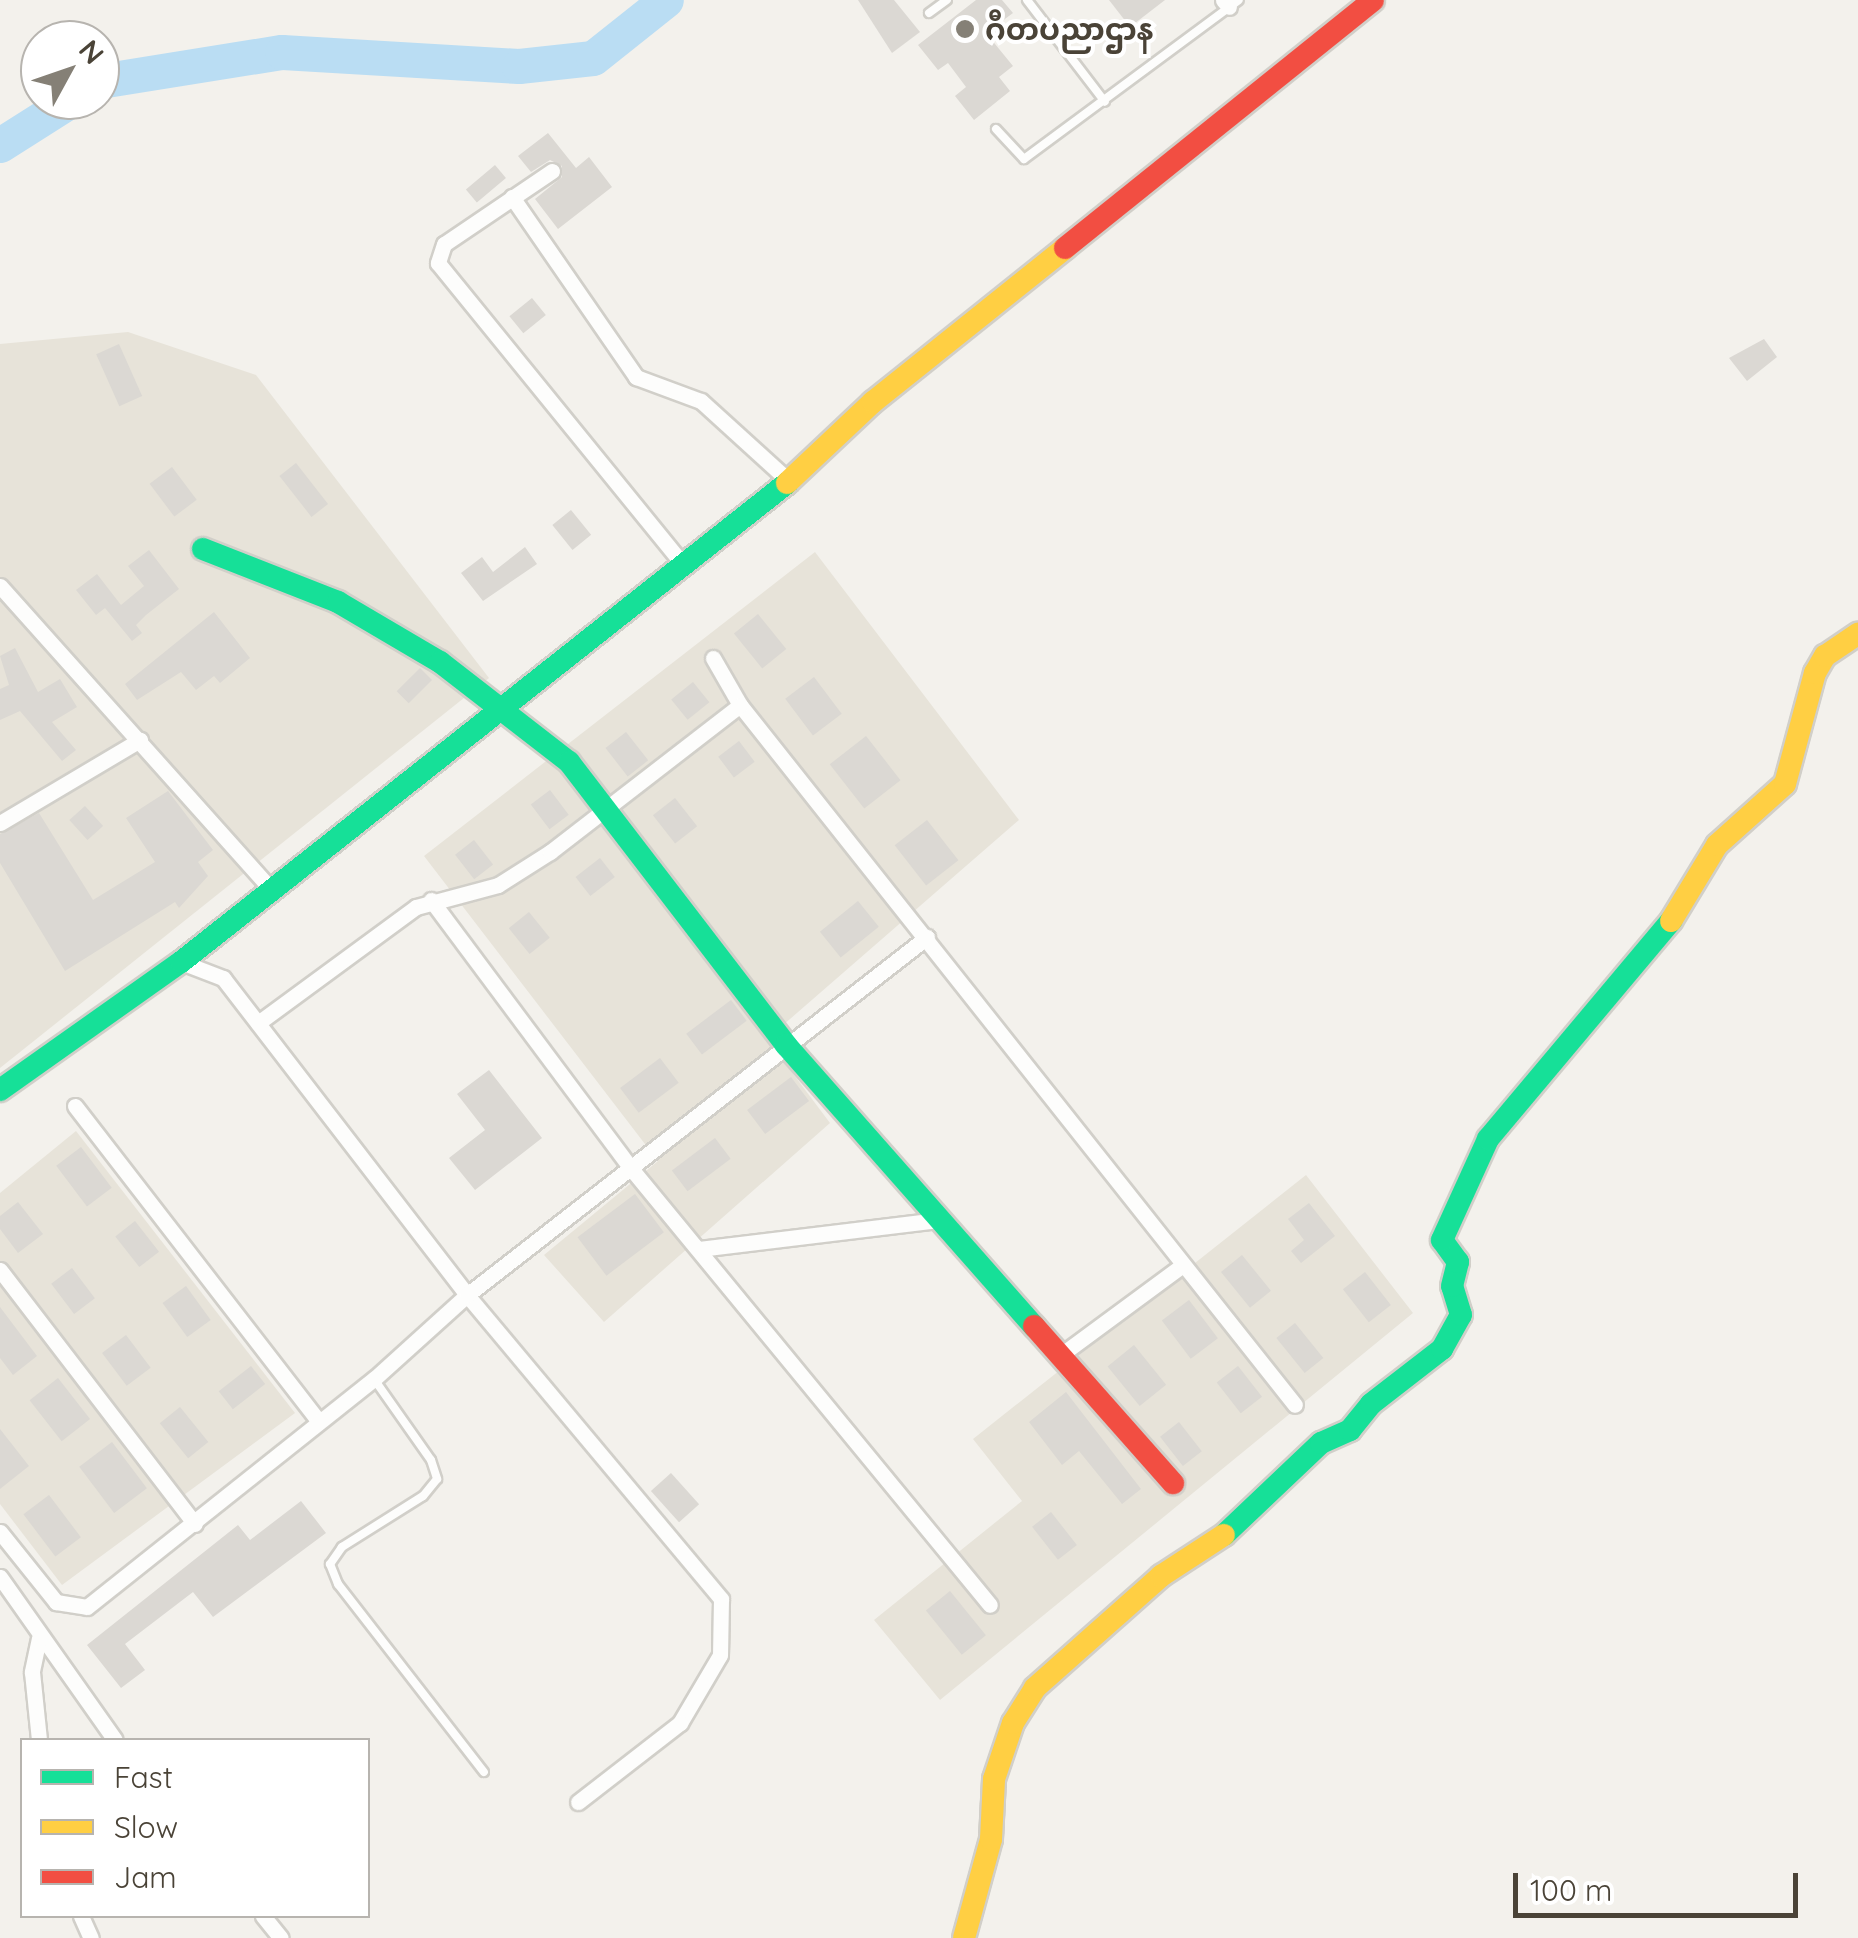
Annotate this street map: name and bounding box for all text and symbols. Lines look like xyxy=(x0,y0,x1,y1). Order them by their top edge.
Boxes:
place label: ဂီတပညာဌာန xyxy=(985,11,1154,47)
marker: ဂီတပညာဌာန xyxy=(954,18,976,40)
north arrow xyxy=(20,20,120,120)
text: N xyxy=(72,33,112,71)
legend xyxy=(20,1738,370,1918)
text: Fast xyxy=(114,1758,173,1796)
text: Slow xyxy=(114,1808,178,1846)
scale bar xyxy=(1518,1853,1803,1915)
text: Jam xyxy=(114,1858,177,1896)
text: 100 m xyxy=(1530,1871,1612,1909)

